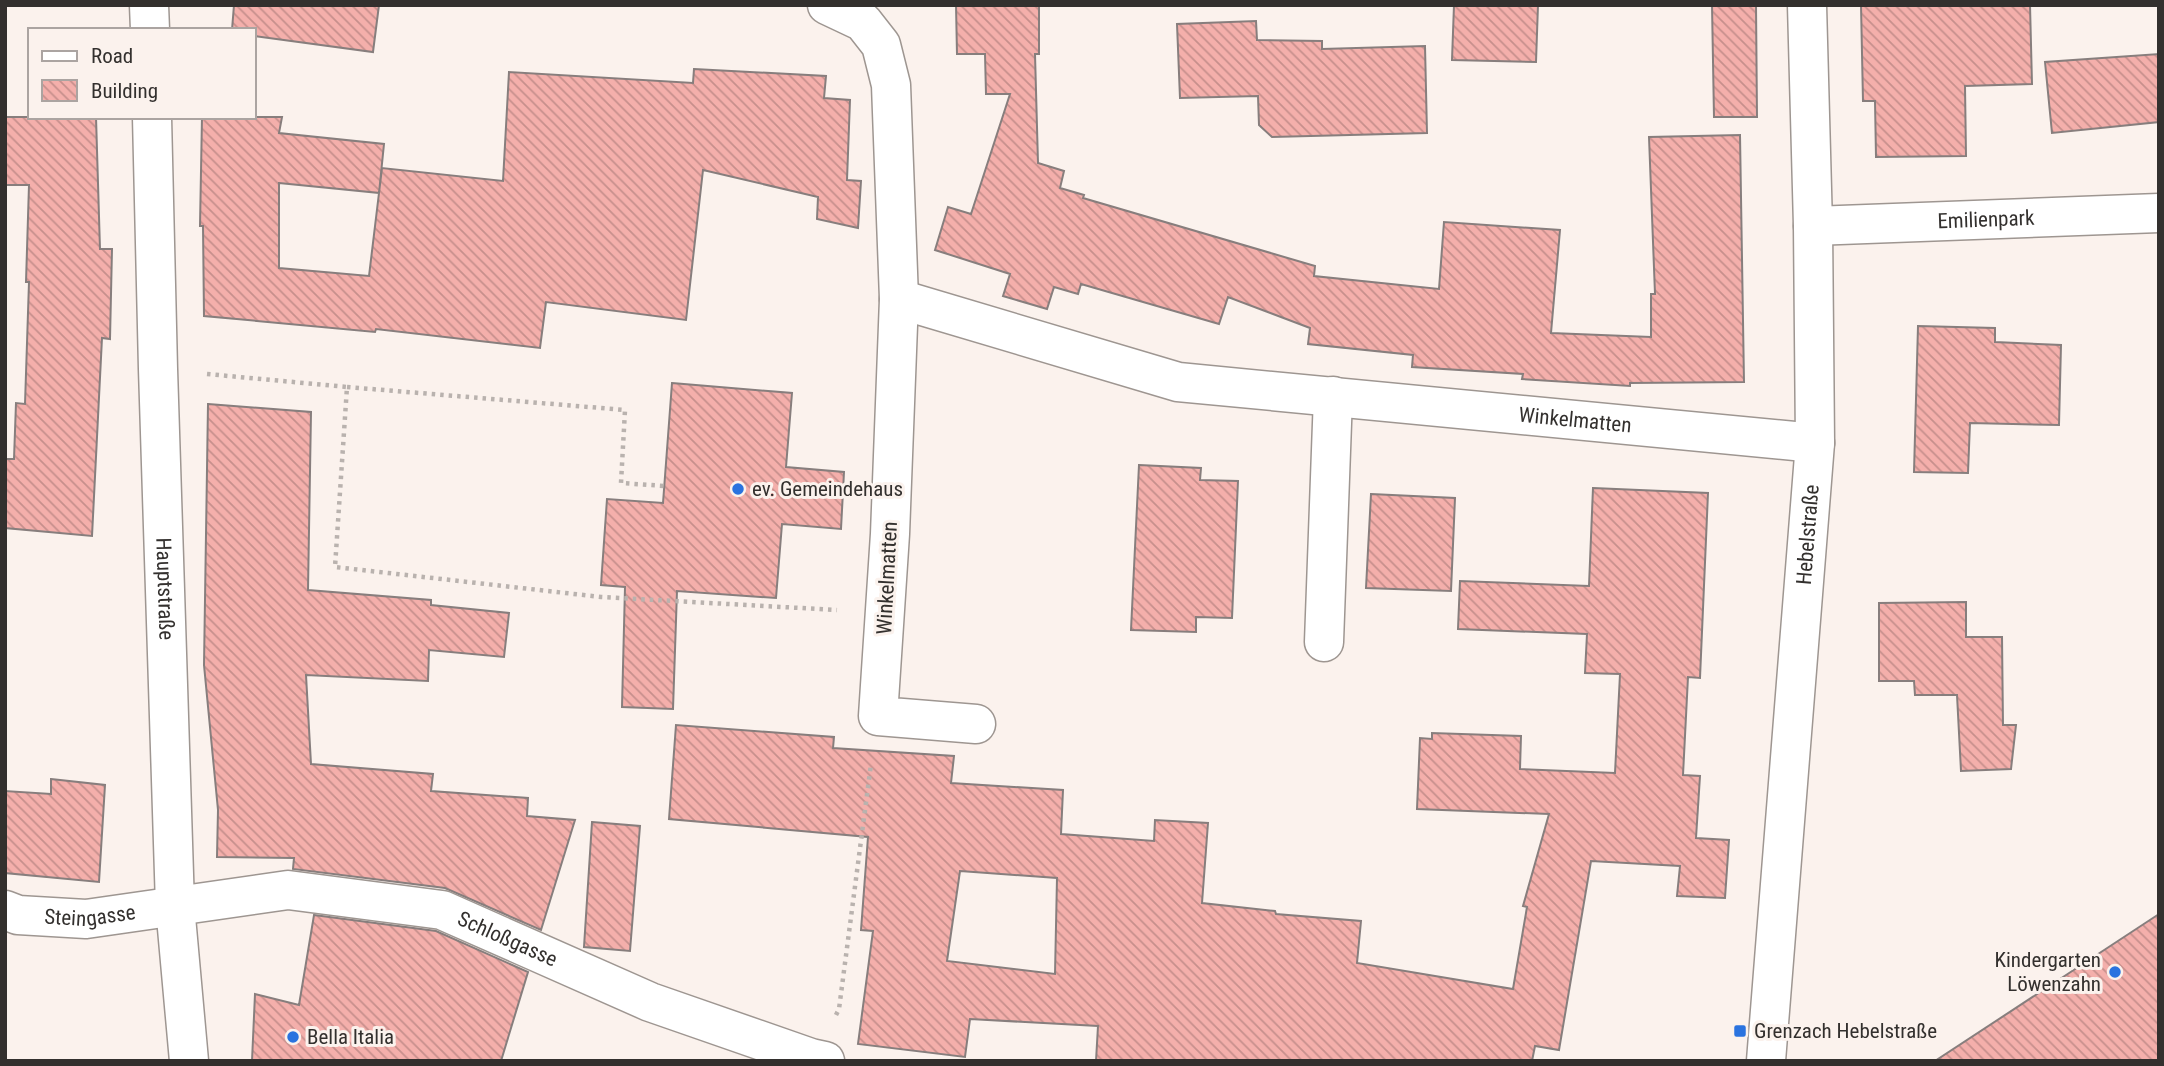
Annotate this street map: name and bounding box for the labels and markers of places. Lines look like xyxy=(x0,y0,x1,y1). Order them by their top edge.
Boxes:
place label: ev. Gemeindehaus xyxy=(752,477,903,501)
marker: ev. Gemeindehaus xyxy=(730,481,746,497)
place label: Kindergarten Löwenzahn xyxy=(1995,948,2101,996)
marker: Kindergarten Löwenzahn xyxy=(2107,964,2123,980)
place label: Grenzach Hebelstraße xyxy=(1754,1019,1937,1043)
marker: Grenzach Hebelstraße xyxy=(1732,1023,1748,1039)
place label: Bella Italia xyxy=(307,1025,394,1049)
marker: Bella Italia xyxy=(285,1029,301,1045)

